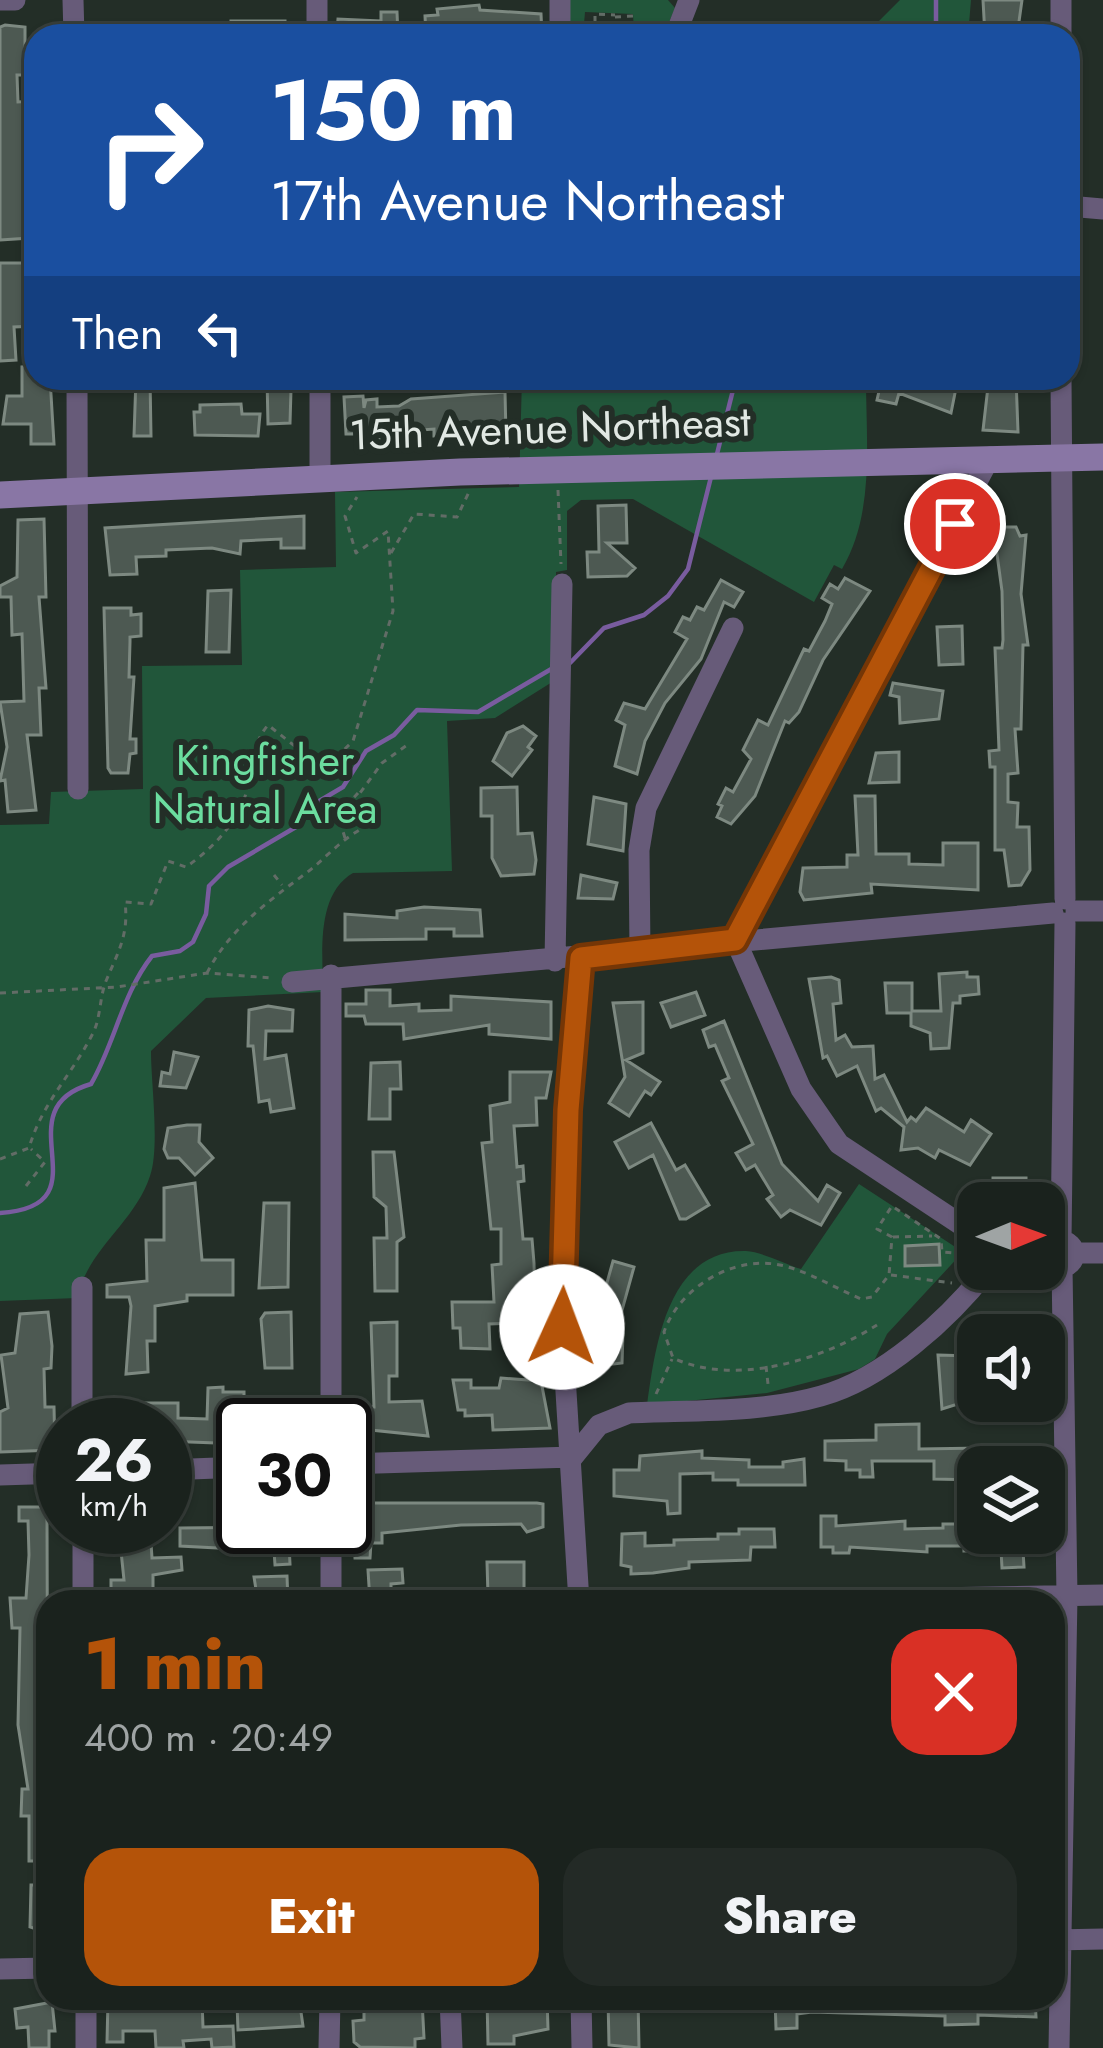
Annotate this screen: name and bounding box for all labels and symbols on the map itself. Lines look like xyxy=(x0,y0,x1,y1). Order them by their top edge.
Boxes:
street label: 15th Avenue Northeast xyxy=(348,391,752,465)
pin xyxy=(904,473,1006,575)
park label: Kingfisher Natural Area xyxy=(152,730,378,839)
north arrow xyxy=(957,1182,1065,1290)
position arrow xyxy=(499,1264,625,1390)
speed limit sign: 30 xyxy=(216,1398,372,1554)

